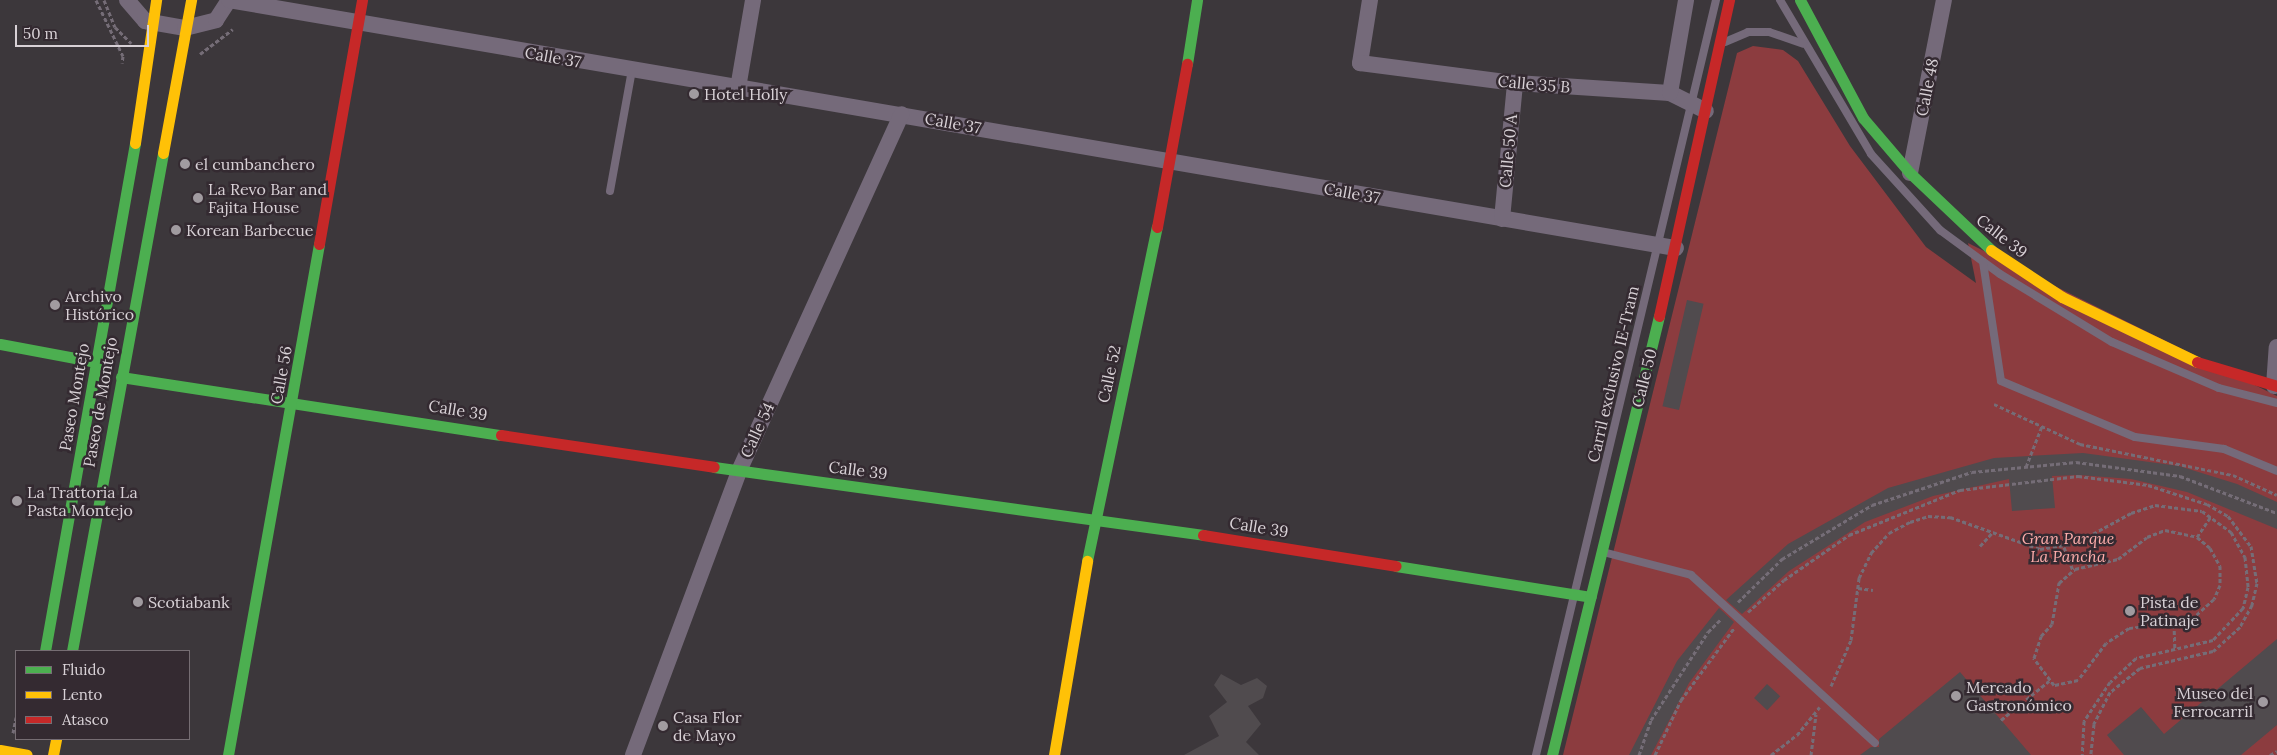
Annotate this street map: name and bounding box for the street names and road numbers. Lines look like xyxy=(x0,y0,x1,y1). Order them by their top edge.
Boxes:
street label: Calle 37 xyxy=(523,43,583,71)
street label: Calle 48 xyxy=(1912,56,1942,118)
street label: Calle 35 B xyxy=(1497,71,1571,97)
street label: Calle 37 xyxy=(923,109,983,137)
street label: Calle 50 A xyxy=(1495,113,1521,189)
street label: Calle 37 xyxy=(1322,179,1382,207)
street label: Calle 39 xyxy=(1973,210,2031,262)
street label: Carril exclusivo IE-Tram xyxy=(1583,284,1643,464)
street label: Paseo de Montejo xyxy=(79,335,121,469)
street label: Paseo Montejo xyxy=(55,342,93,452)
street label: Calle 52 xyxy=(1094,343,1124,405)
street label: Calle 56 xyxy=(266,344,296,406)
street label: Calle 50 xyxy=(1627,347,1661,409)
street label: Calle 39 xyxy=(427,396,489,424)
street label: Calle 54 xyxy=(736,399,778,461)
street label: Calle 39 xyxy=(827,457,889,483)
street label: Calle 39 xyxy=(1228,513,1290,541)

